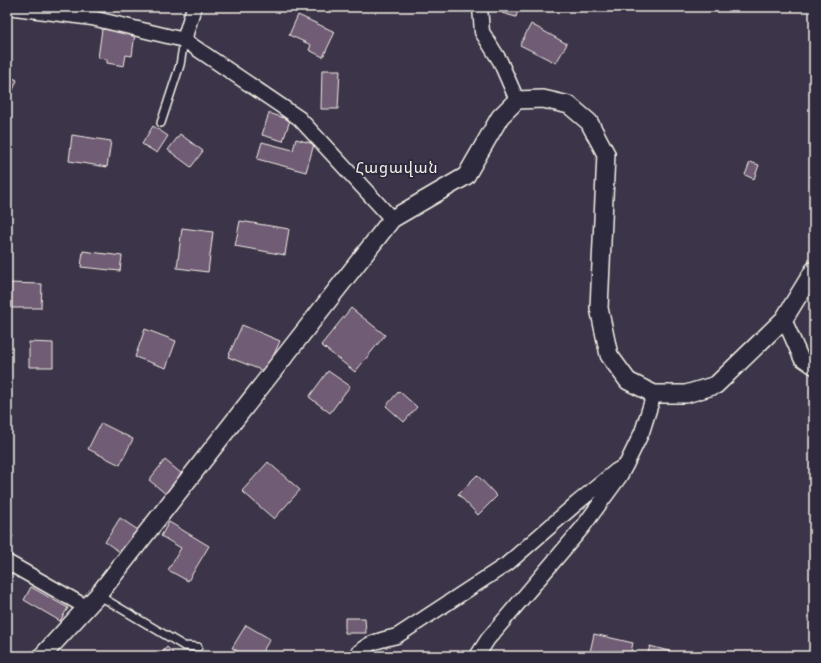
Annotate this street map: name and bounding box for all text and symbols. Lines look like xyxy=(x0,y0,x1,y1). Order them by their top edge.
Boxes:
district label: Հացավան xyxy=(355,159,439,181)

